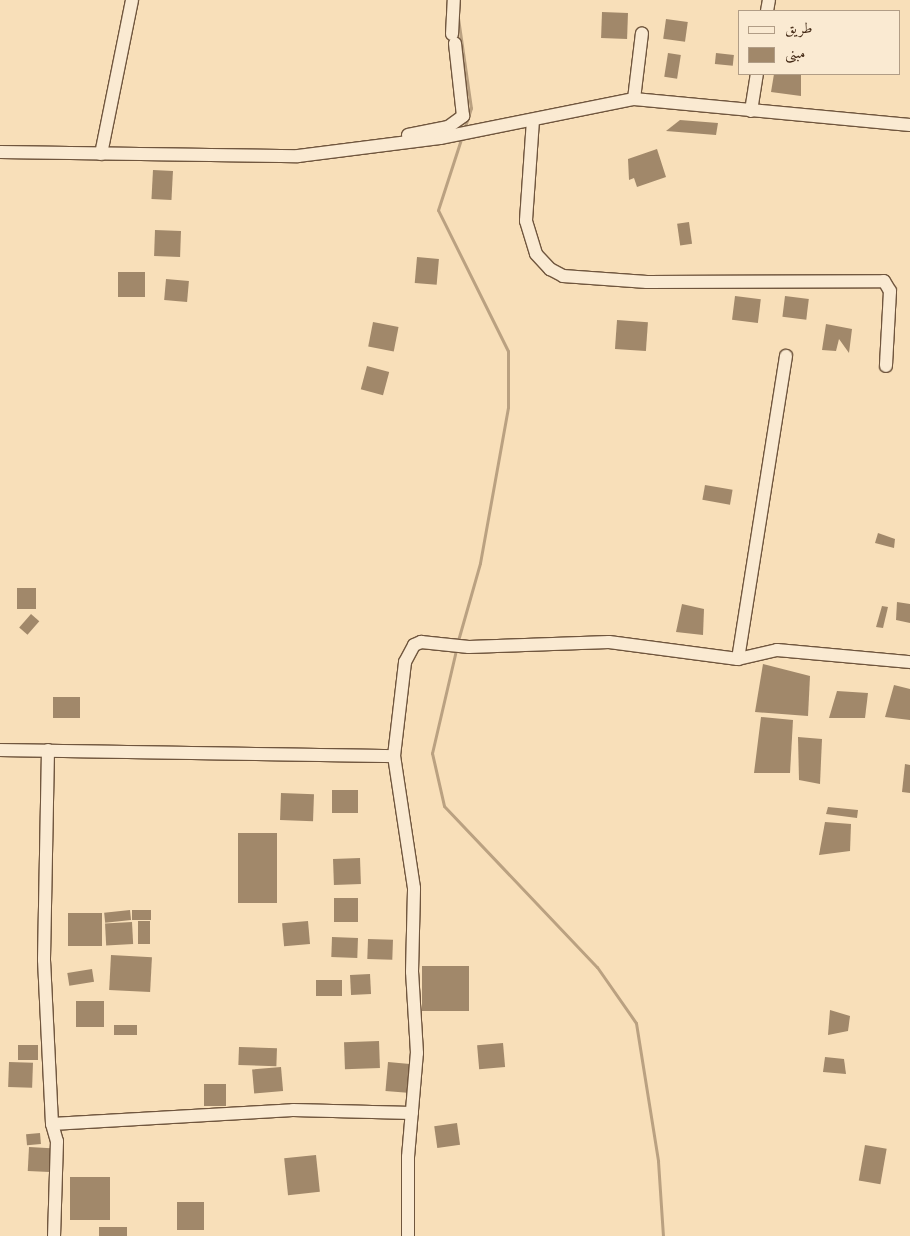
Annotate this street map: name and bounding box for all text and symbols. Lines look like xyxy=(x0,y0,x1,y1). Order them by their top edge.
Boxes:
legend xyxy=(738,10,900,75)
text: طريق xyxy=(785,18,812,37)
text: مبنى xyxy=(785,43,805,62)

